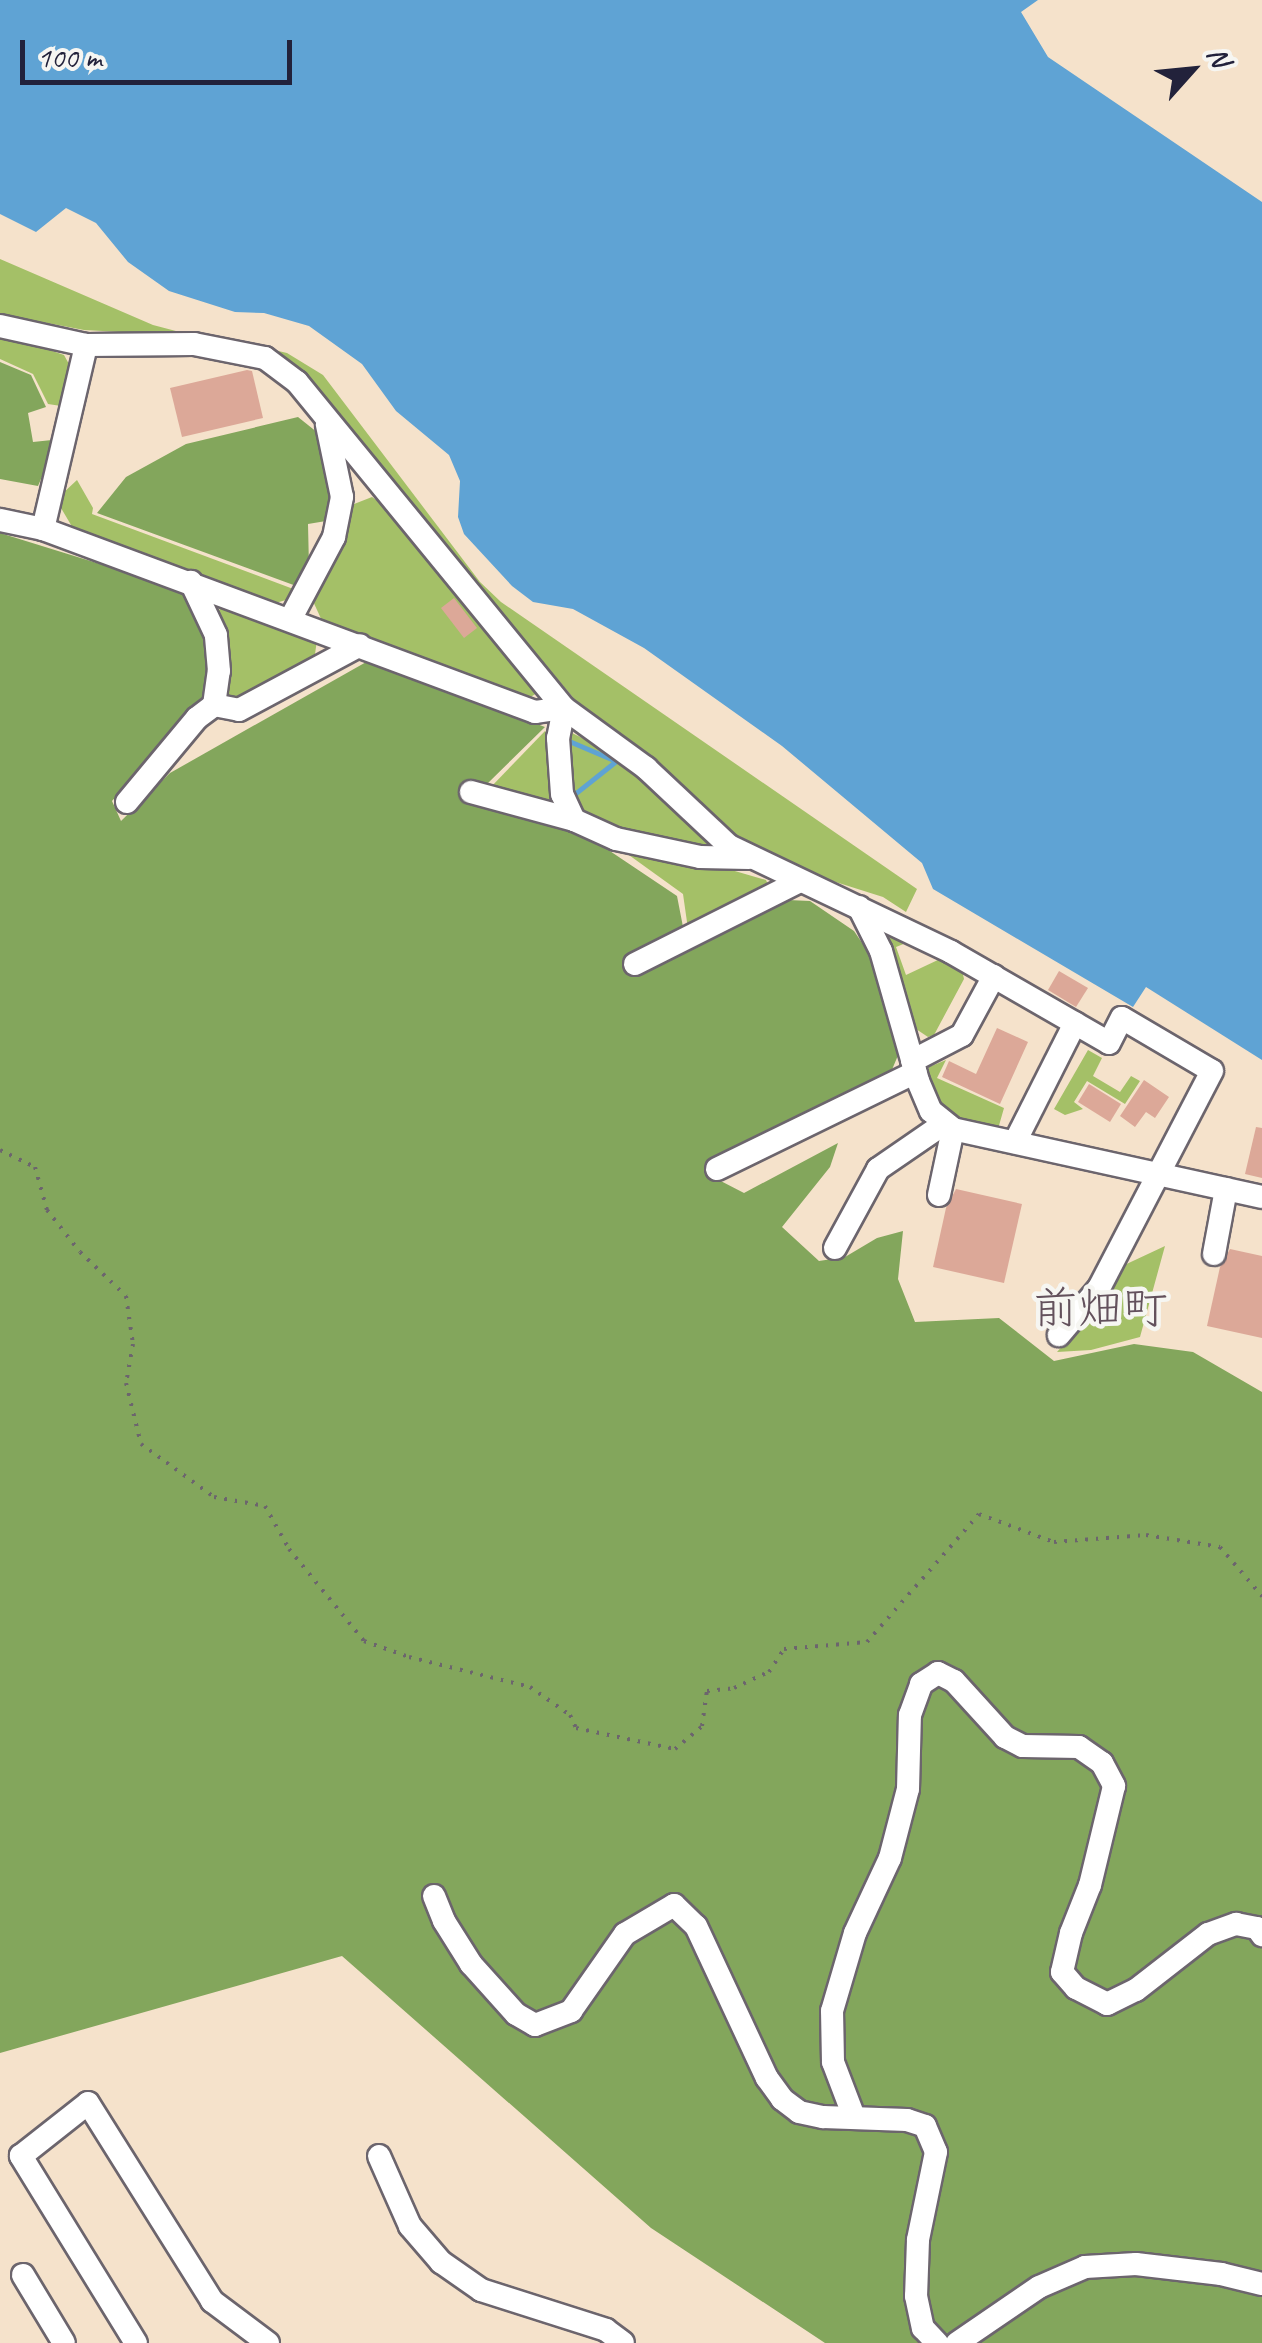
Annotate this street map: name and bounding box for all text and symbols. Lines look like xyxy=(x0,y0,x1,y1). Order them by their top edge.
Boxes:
scale bar xyxy=(25,20,298,82)
north arrow xyxy=(1142,20,1242,120)
text: 100 m xyxy=(37,38,102,76)
text: N xyxy=(1200,40,1239,72)
district label: 前畑町 xyxy=(1033,1282,1167,1336)

